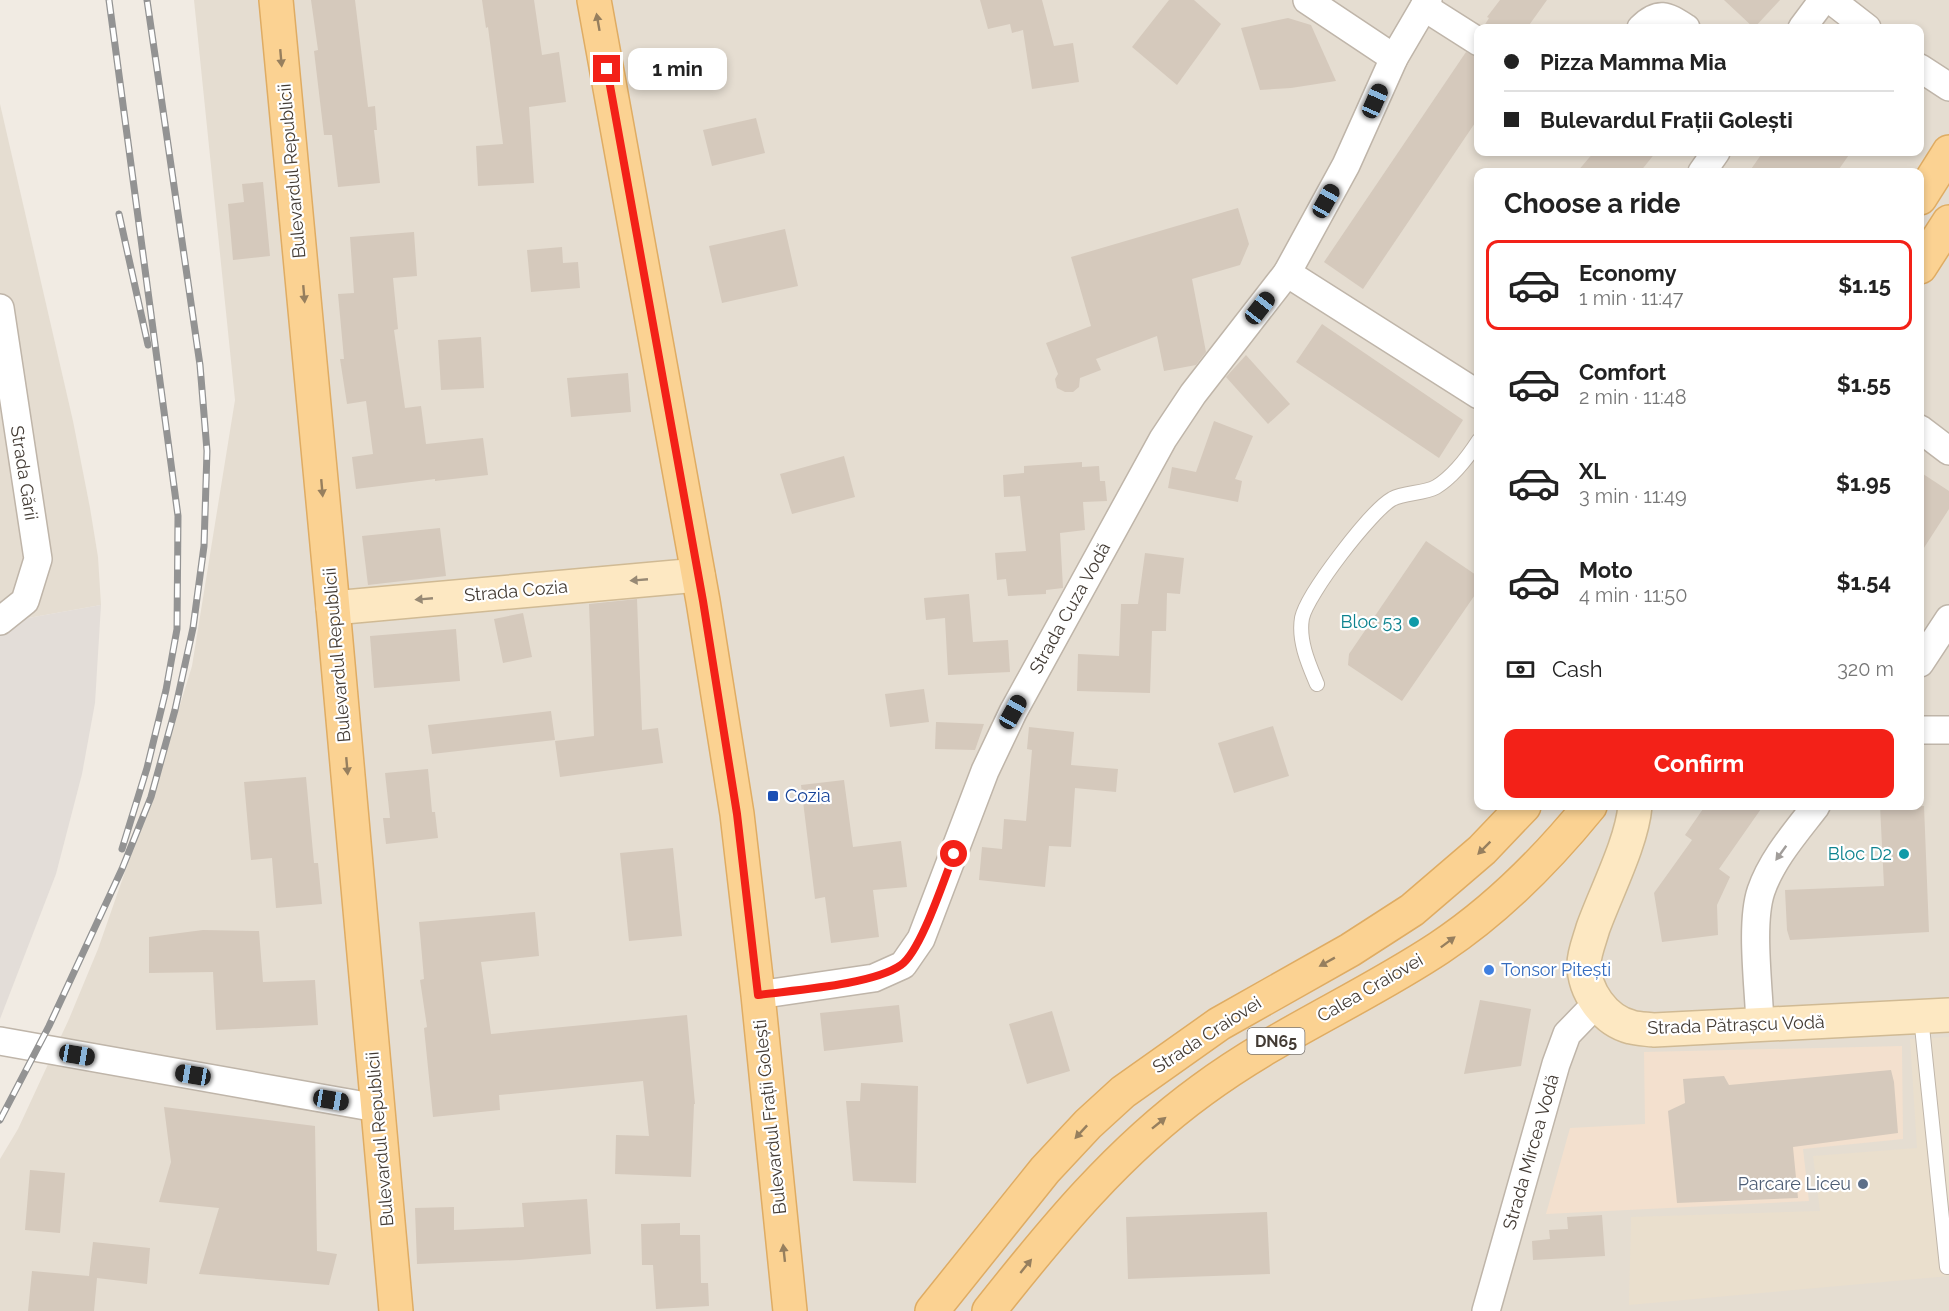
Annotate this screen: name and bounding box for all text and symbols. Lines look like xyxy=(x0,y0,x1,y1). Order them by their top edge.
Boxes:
one-way arrow xyxy=(593,13,602,32)
callout: 1 min xyxy=(628,48,727,90)
one-way arrow xyxy=(276,49,286,68)
text: Pizza Mamma Mia xyxy=(1540,49,1727,75)
route end xyxy=(593,55,620,82)
text: 1 min xyxy=(652,57,703,81)
car xyxy=(1359,81,1391,121)
street label: Bulevardul Republicii xyxy=(273,83,310,259)
text: Bulevardul Frații Golești xyxy=(1540,107,1793,133)
car xyxy=(1309,181,1343,221)
text: Choose a ride xyxy=(1504,188,1680,219)
icon: car xyxy=(1507,258,1561,312)
text: Economy xyxy=(1579,260,1677,286)
text: $1.15 xyxy=(1838,272,1891,298)
one-way arrow xyxy=(299,285,309,304)
text: 1 min · 11:47 xyxy=(1579,286,1683,310)
car xyxy=(1242,288,1278,328)
icon: car xyxy=(1507,357,1561,411)
text: Comfort xyxy=(1579,359,1666,385)
text: $1.55 xyxy=(1837,371,1891,397)
text: 2 min · 11:48 xyxy=(1579,385,1687,409)
street label: Strada Gării xyxy=(7,424,42,522)
icon: car xyxy=(1507,456,1561,510)
text: XL xyxy=(1579,458,1606,484)
text: $1.95 xyxy=(1836,470,1891,496)
one-way arrow xyxy=(317,479,327,498)
text: 3 min · 11:49 xyxy=(1579,484,1687,508)
street label: Strada Cuza Vodă xyxy=(1025,538,1114,677)
icon: car xyxy=(1507,555,1561,609)
text: Moto xyxy=(1579,557,1633,583)
street label: Bulevardul Republicii xyxy=(318,567,355,743)
text: $1.54 xyxy=(1836,569,1891,595)
one-way arrow xyxy=(630,575,649,585)
street label: Strada Cozia xyxy=(463,576,569,605)
text: 4 min · 11:50 xyxy=(1579,583,1687,607)
one-way arrow xyxy=(415,594,434,604)
place label: Bloc 53 xyxy=(1341,611,1402,632)
marker: Bloc 53 xyxy=(1407,615,1421,629)
icon: cash xyxy=(1504,653,1537,686)
text: Cash xyxy=(1552,656,1603,682)
text: 320 m xyxy=(1837,657,1894,681)
car xyxy=(996,692,1030,732)
button: Confirm xyxy=(1504,729,1894,798)
one-way arrow xyxy=(342,757,352,776)
place label: Cozia xyxy=(785,785,830,806)
marker: Cozia xyxy=(766,789,780,803)
route start xyxy=(940,840,967,867)
one-way arrow xyxy=(1477,840,1491,854)
place label: Bloc D2 xyxy=(1828,843,1892,864)
one-way arrow xyxy=(1776,845,1788,860)
marker: Bloc D2 xyxy=(1897,847,1911,861)
one-way arrow xyxy=(1440,936,1455,948)
street label: Calea Craiovei xyxy=(1313,949,1426,1026)
one-way arrow xyxy=(1318,957,1335,967)
place label: Tonsor Pitești xyxy=(1501,959,1611,980)
marker: Tonsor Pitești xyxy=(1482,963,1496,977)
street label: Strada Craiovei xyxy=(1149,992,1265,1077)
street label: Strada Pătrașcu Vodă xyxy=(1647,1011,1825,1038)
street label: Bulevardul Frații Golești xyxy=(749,1018,790,1216)
road number: DN65 xyxy=(1248,1028,1304,1054)
car xyxy=(58,1043,96,1067)
street label: Bulevardul Republicii xyxy=(361,1051,398,1227)
car xyxy=(174,1063,212,1087)
street label: Strada Mircea Vodă xyxy=(1498,1072,1563,1232)
car xyxy=(312,1088,350,1112)
one-way arrow xyxy=(1151,1118,1166,1130)
one-way arrow xyxy=(1075,1124,1088,1139)
place label: Parcare Liceu xyxy=(1738,1173,1851,1194)
marker: Parcare Liceu xyxy=(1856,1177,1870,1191)
one-way arrow xyxy=(779,1243,789,1262)
one-way arrow xyxy=(1019,1258,1031,1273)

